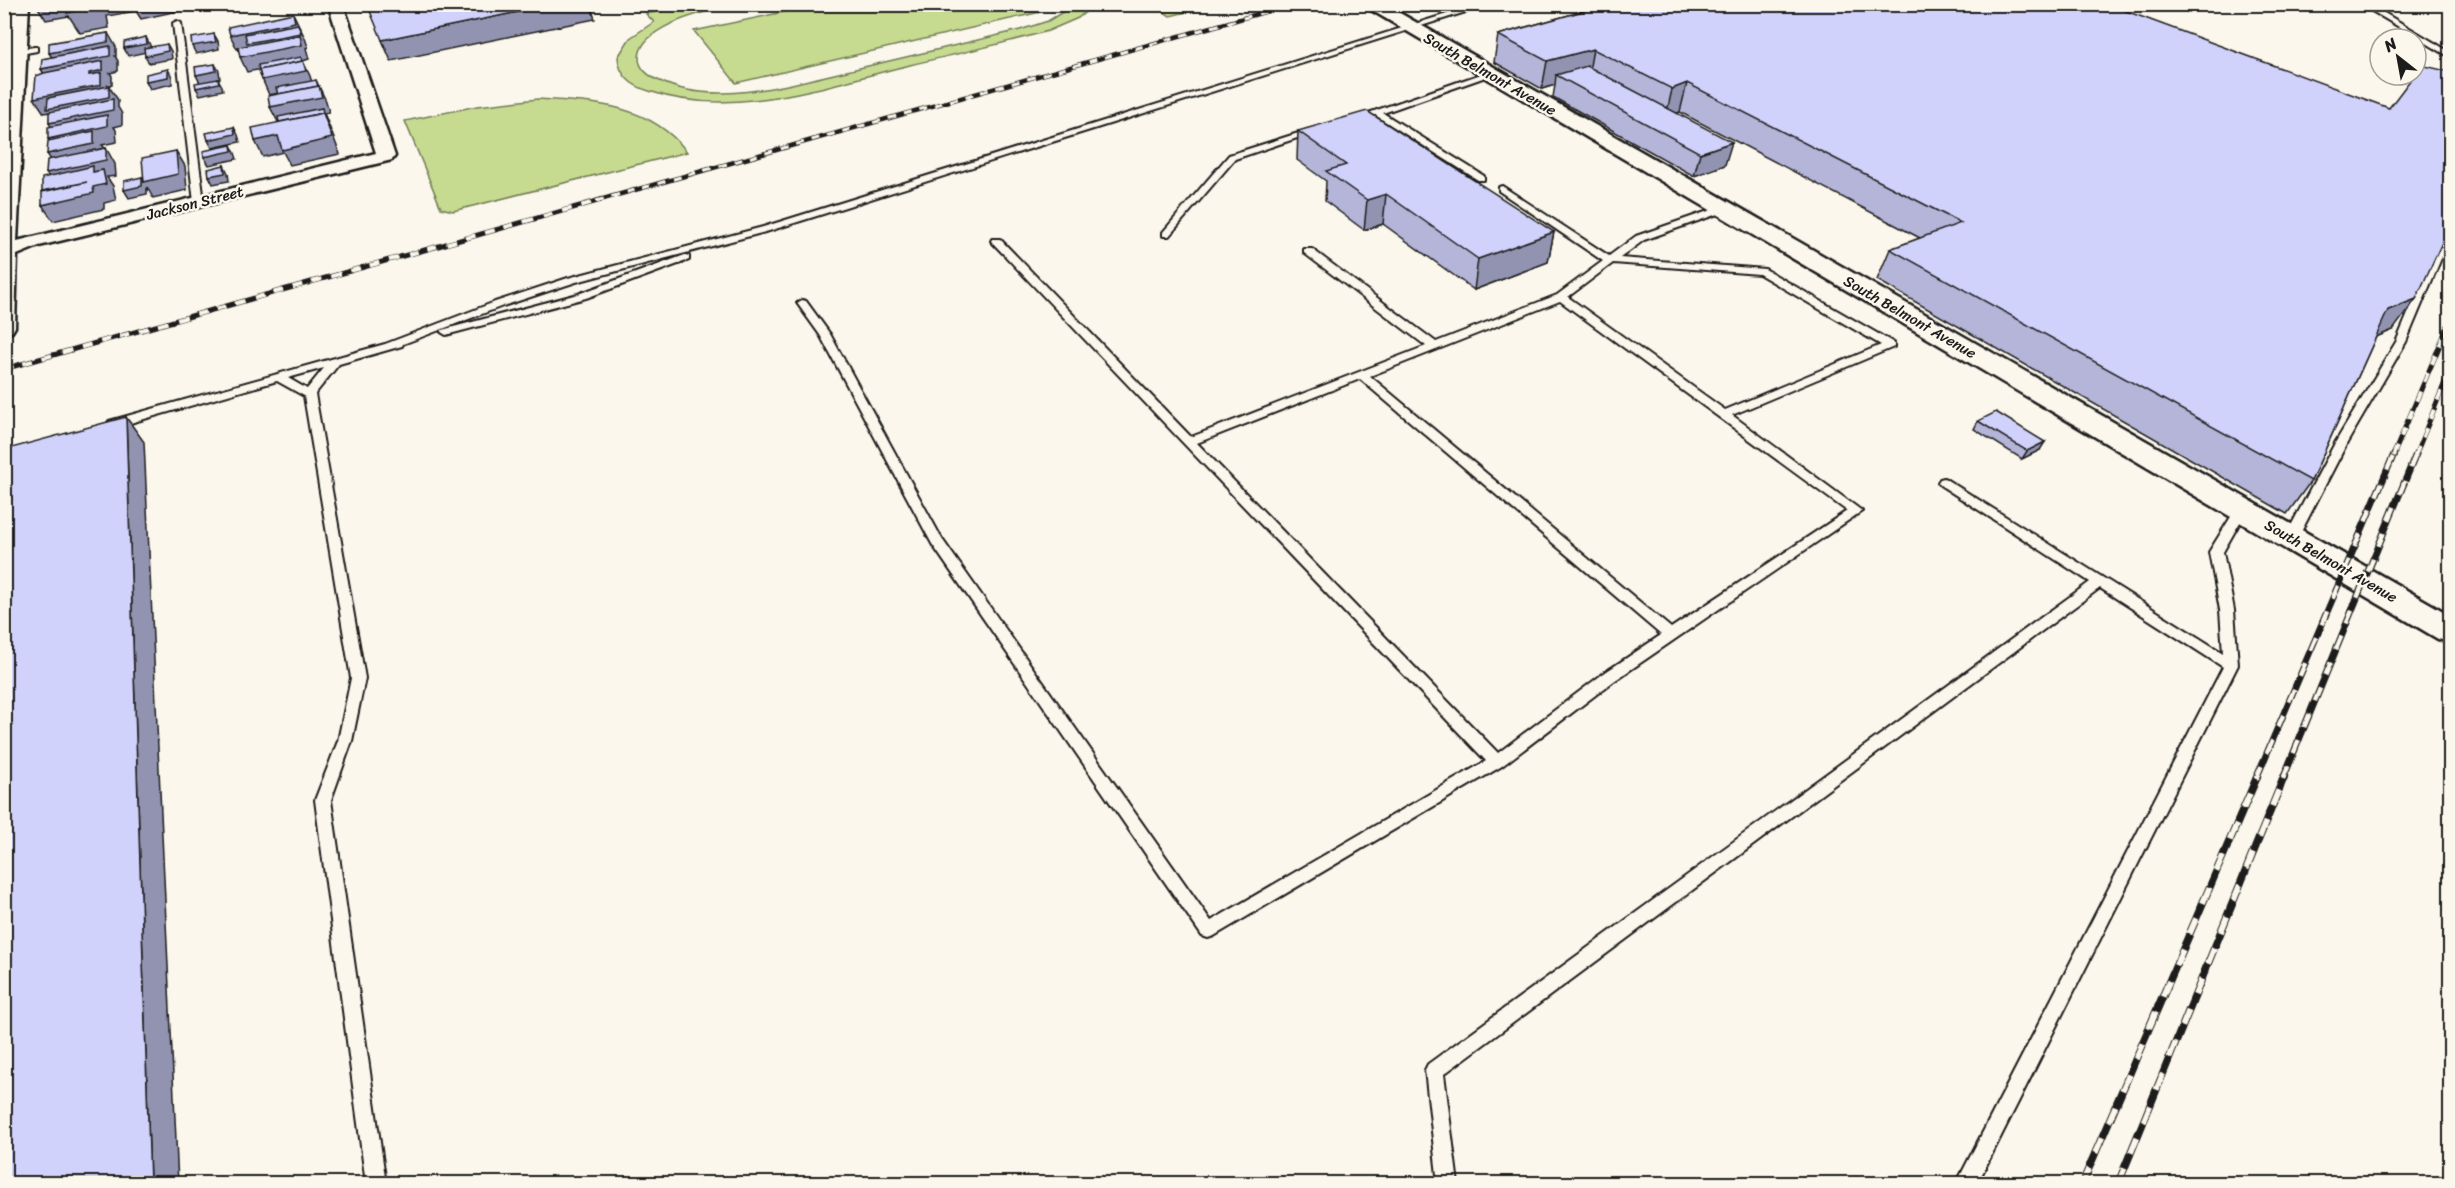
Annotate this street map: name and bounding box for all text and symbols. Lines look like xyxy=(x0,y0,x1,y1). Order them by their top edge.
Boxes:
street label: South Belmont Avenue xyxy=(1419,25,1562,123)
north arrow xyxy=(2368,27,2428,87)
text: N xyxy=(2377,29,2404,60)
street label: Jackson Street xyxy=(143,178,247,228)
street label: South Belmont Avenue xyxy=(1839,268,1982,366)
street label: South Belmont Avenue xyxy=(2260,512,2403,610)

